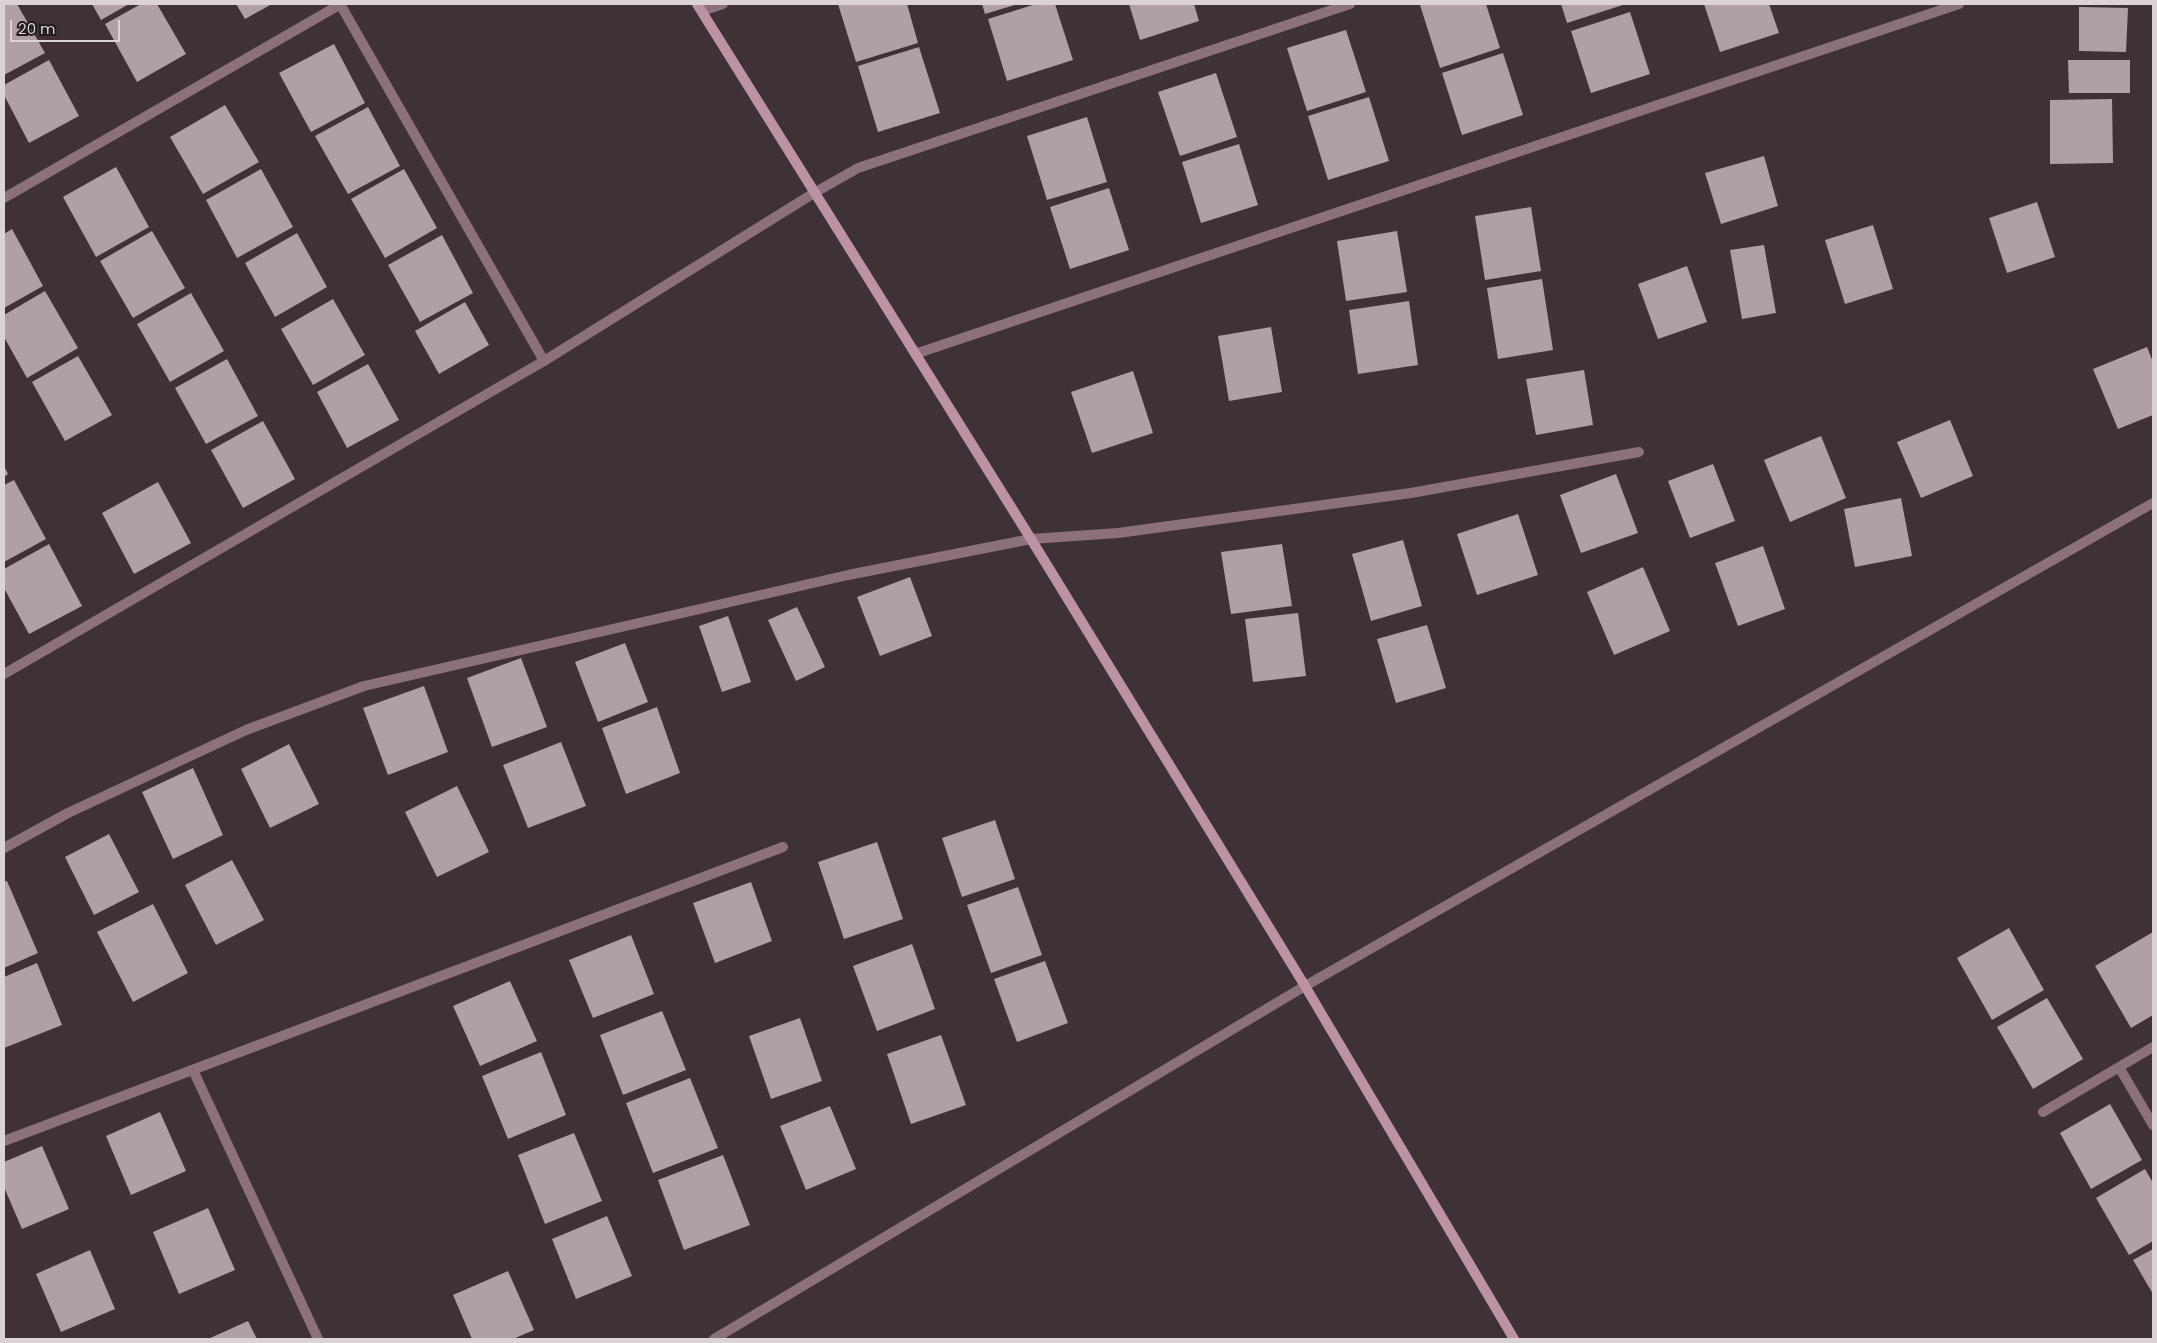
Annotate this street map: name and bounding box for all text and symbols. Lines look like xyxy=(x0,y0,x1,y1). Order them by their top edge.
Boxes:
scale bar xyxy=(12,10,122,42)
text: 20 m xyxy=(18,18,56,39)

